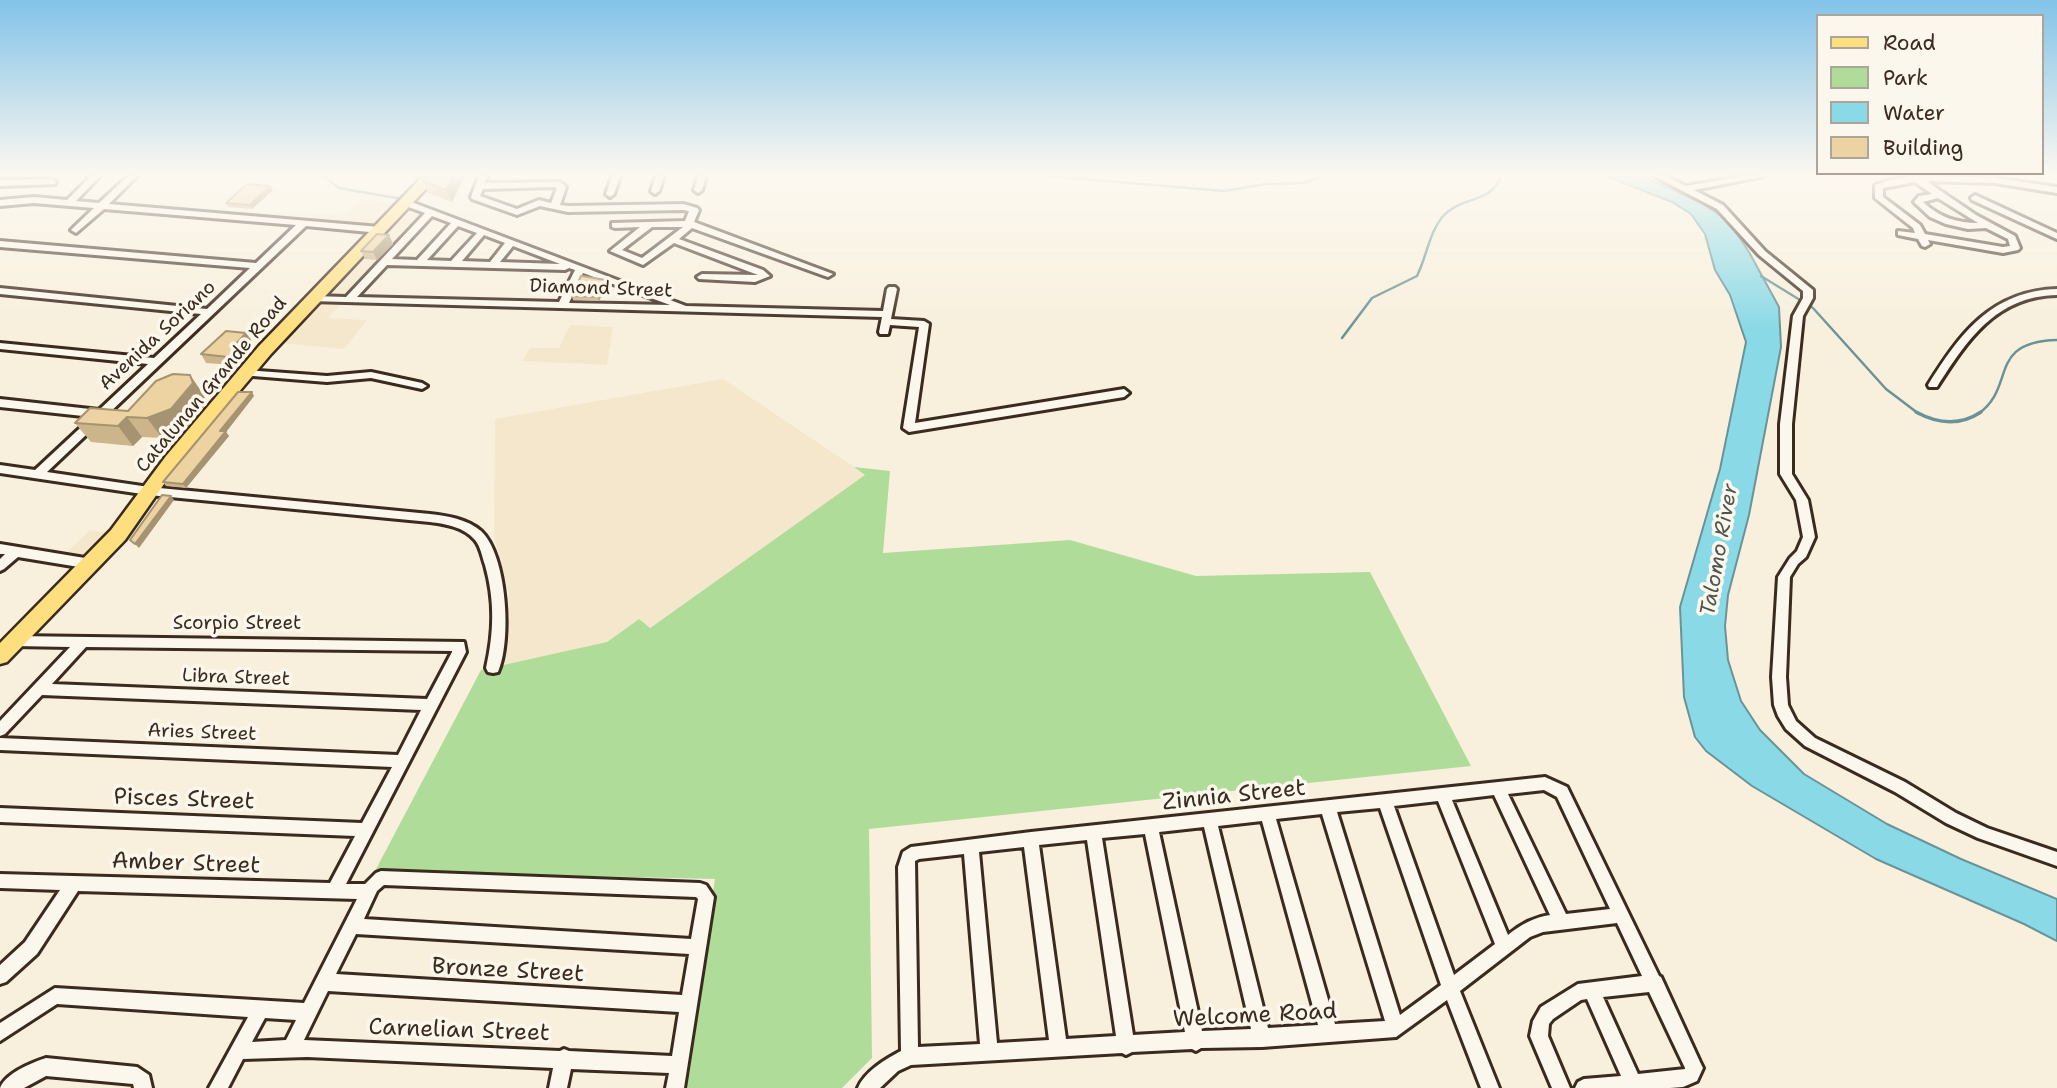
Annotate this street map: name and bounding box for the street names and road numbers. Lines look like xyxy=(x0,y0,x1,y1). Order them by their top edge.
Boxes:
street label: Diamond Street xyxy=(529,275,673,303)
street label: Avenida Soriano xyxy=(95,276,221,396)
street label: Catalunan Grande Road xyxy=(132,292,292,478)
street label: Scorpio Street xyxy=(173,613,301,635)
street label: Libra Street xyxy=(182,665,290,691)
street label: Aries Street xyxy=(147,720,257,746)
street label: Zinnia Street xyxy=(1161,775,1307,817)
street label: Pisces Street xyxy=(113,784,255,816)
street label: Amber Street xyxy=(111,848,261,880)
street label: Bronze Street xyxy=(431,953,585,989)
street label: Welcome Road xyxy=(1172,998,1338,1034)
street label: Carnelian Street xyxy=(368,1014,550,1048)

